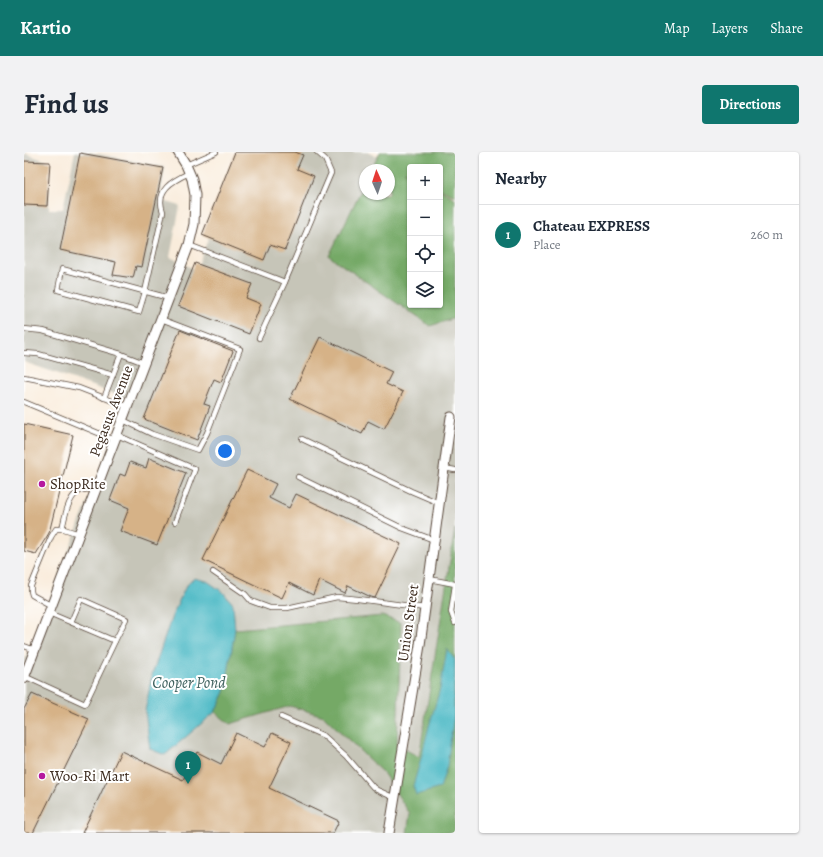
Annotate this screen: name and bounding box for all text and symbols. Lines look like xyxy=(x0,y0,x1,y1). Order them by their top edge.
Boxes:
text: Kartio xyxy=(20,15,71,41)
text: Map xyxy=(664,19,690,38)
text: Layers xyxy=(712,19,748,38)
text: Share xyxy=(770,19,803,38)
text: Find us xyxy=(24,85,109,123)
button: Directions xyxy=(702,85,799,124)
north arrow xyxy=(359,164,395,200)
map controls xyxy=(407,164,443,308)
button: + xyxy=(407,164,443,200)
text: Nearby xyxy=(495,167,546,190)
button: − xyxy=(407,200,443,236)
text: Chateau EXPRESS xyxy=(533,216,650,236)
text: 1 xyxy=(506,226,510,243)
text: 260 m xyxy=(750,226,783,243)
button: locate xyxy=(407,236,443,272)
text: Place xyxy=(533,236,561,253)
button: layers xyxy=(407,272,443,308)
street label: Pegasus Avenue xyxy=(84,362,138,460)
your location xyxy=(215,441,235,461)
place label: ShopRite xyxy=(50,474,106,494)
marker: ShopRite xyxy=(37,479,47,489)
street label: Union Street xyxy=(393,583,423,663)
water label: Cooper Pond xyxy=(152,672,226,694)
pin: 1 xyxy=(175,751,201,784)
place label: Woo-Ri Mart xyxy=(49,766,130,786)
marker: Woo-Ri Mart xyxy=(37,771,47,781)

